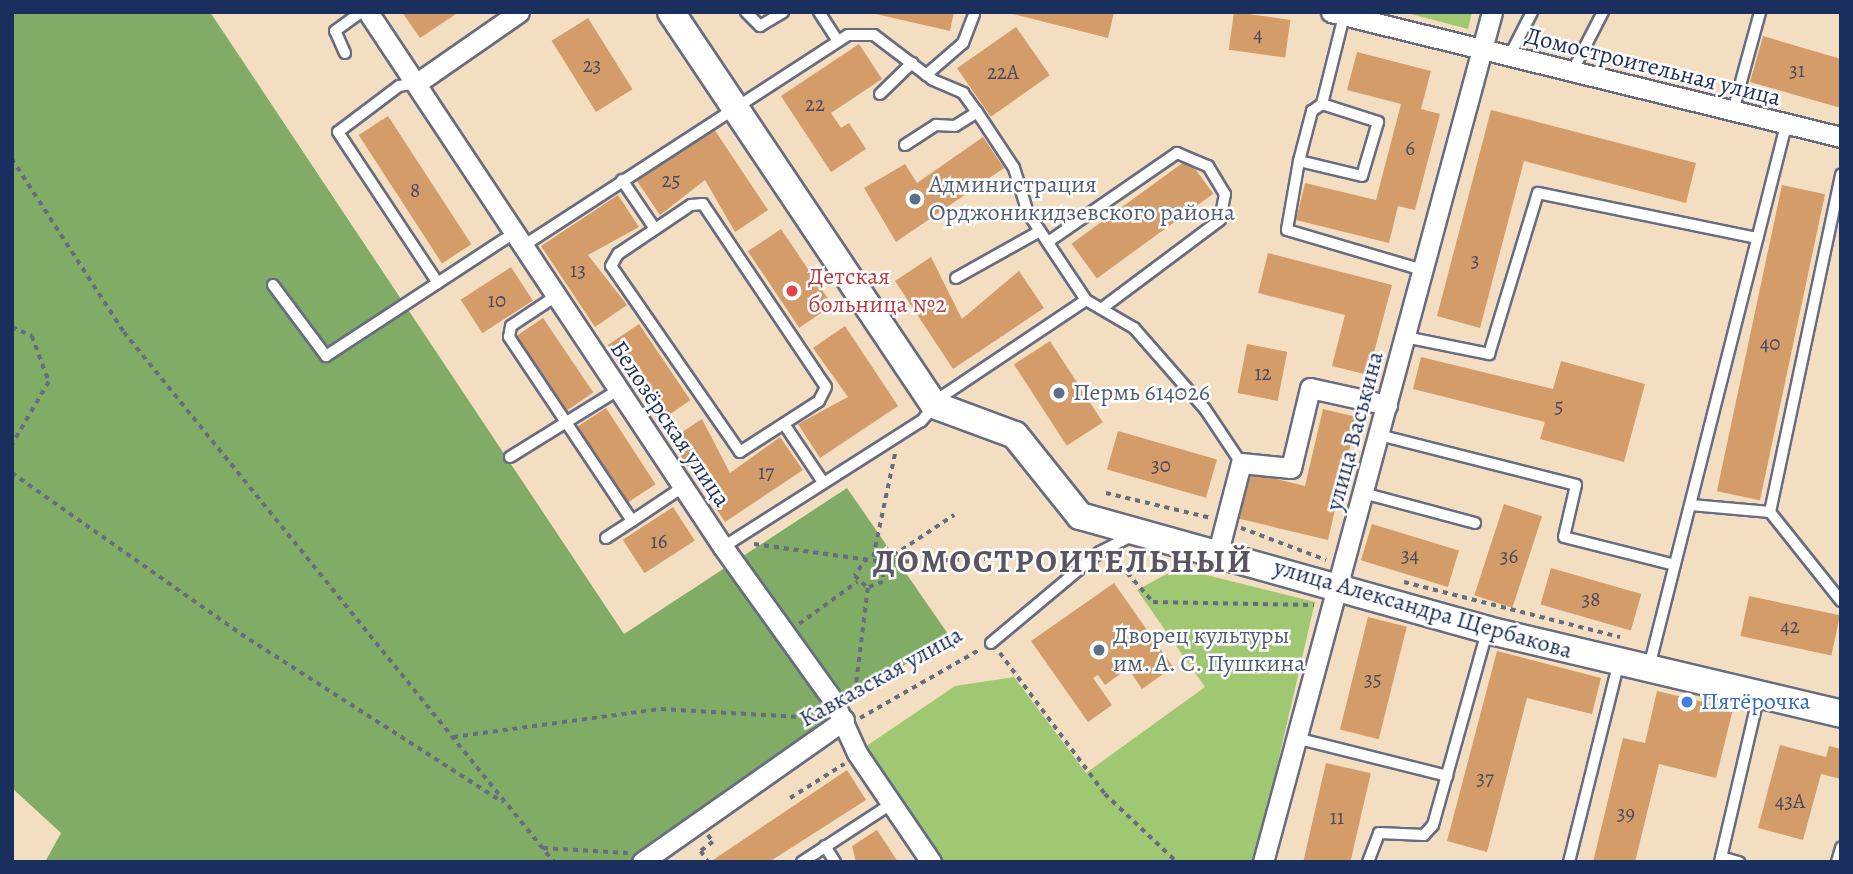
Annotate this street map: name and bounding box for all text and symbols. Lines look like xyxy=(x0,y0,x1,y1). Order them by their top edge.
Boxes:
house number: 4 xyxy=(1253,21,1263,47)
street label: Домостроительная улица xyxy=(1522,21,1784,113)
house number: 23 xyxy=(583,52,601,78)
house number: 31 xyxy=(1789,57,1805,83)
house number: 22А xyxy=(987,59,1019,85)
house number: 22 xyxy=(805,91,825,117)
house number: 6 xyxy=(1405,135,1415,161)
house number: 25 xyxy=(661,167,681,193)
place label: Администрация Орджоникидзевского района xyxy=(929,171,1235,227)
house number: 8 xyxy=(410,177,420,203)
marker: Администрация Орджоникидзевского района xyxy=(907,191,923,207)
house number: 3 xyxy=(1471,247,1479,273)
house number: 13 xyxy=(570,257,586,283)
place label: Детская больница №2 xyxy=(808,263,947,319)
marker: Детская больница №2 xyxy=(782,281,802,301)
house number: 10 xyxy=(488,287,506,313)
house number: 40 xyxy=(1760,330,1780,356)
street label: Белозёрская улица xyxy=(604,335,736,513)
street label: улица Васькина xyxy=(1320,348,1390,514)
house number: 12 xyxy=(1254,360,1272,386)
place label: Пермь 614026 xyxy=(1073,379,1210,407)
marker: Пермь 614026 xyxy=(1051,385,1067,401)
house number: 5 xyxy=(1554,393,1564,419)
house number: 30 xyxy=(1151,452,1171,478)
house number: 17 xyxy=(758,459,774,485)
house number: 16 xyxy=(651,528,667,554)
district label: ДОМОСТРОИТЕЛЬНЫЙ xyxy=(875,542,1251,580)
house number: 34 xyxy=(1401,542,1419,568)
house number: 36 xyxy=(1500,543,1518,569)
street label: улица Александра Щербакова xyxy=(1271,553,1575,665)
house number: 38 xyxy=(1582,586,1600,612)
house number: 42 xyxy=(1780,613,1800,639)
street label: Кавказская улица xyxy=(794,620,968,734)
place label: Дворец культуры им. А. С. Пушкина xyxy=(1113,622,1307,678)
marker: Дворец культуры им. А. С. Пушкина xyxy=(1091,642,1107,658)
house number: 35 xyxy=(1364,666,1382,692)
place label: Пятёрочка xyxy=(1701,688,1811,716)
marker: Пятёрочка xyxy=(1679,694,1695,710)
house number: 37 xyxy=(1476,765,1494,791)
house number: 43А xyxy=(1775,788,1805,814)
house number: 39 xyxy=(1617,800,1635,826)
house number: 11 xyxy=(1330,804,1344,830)

